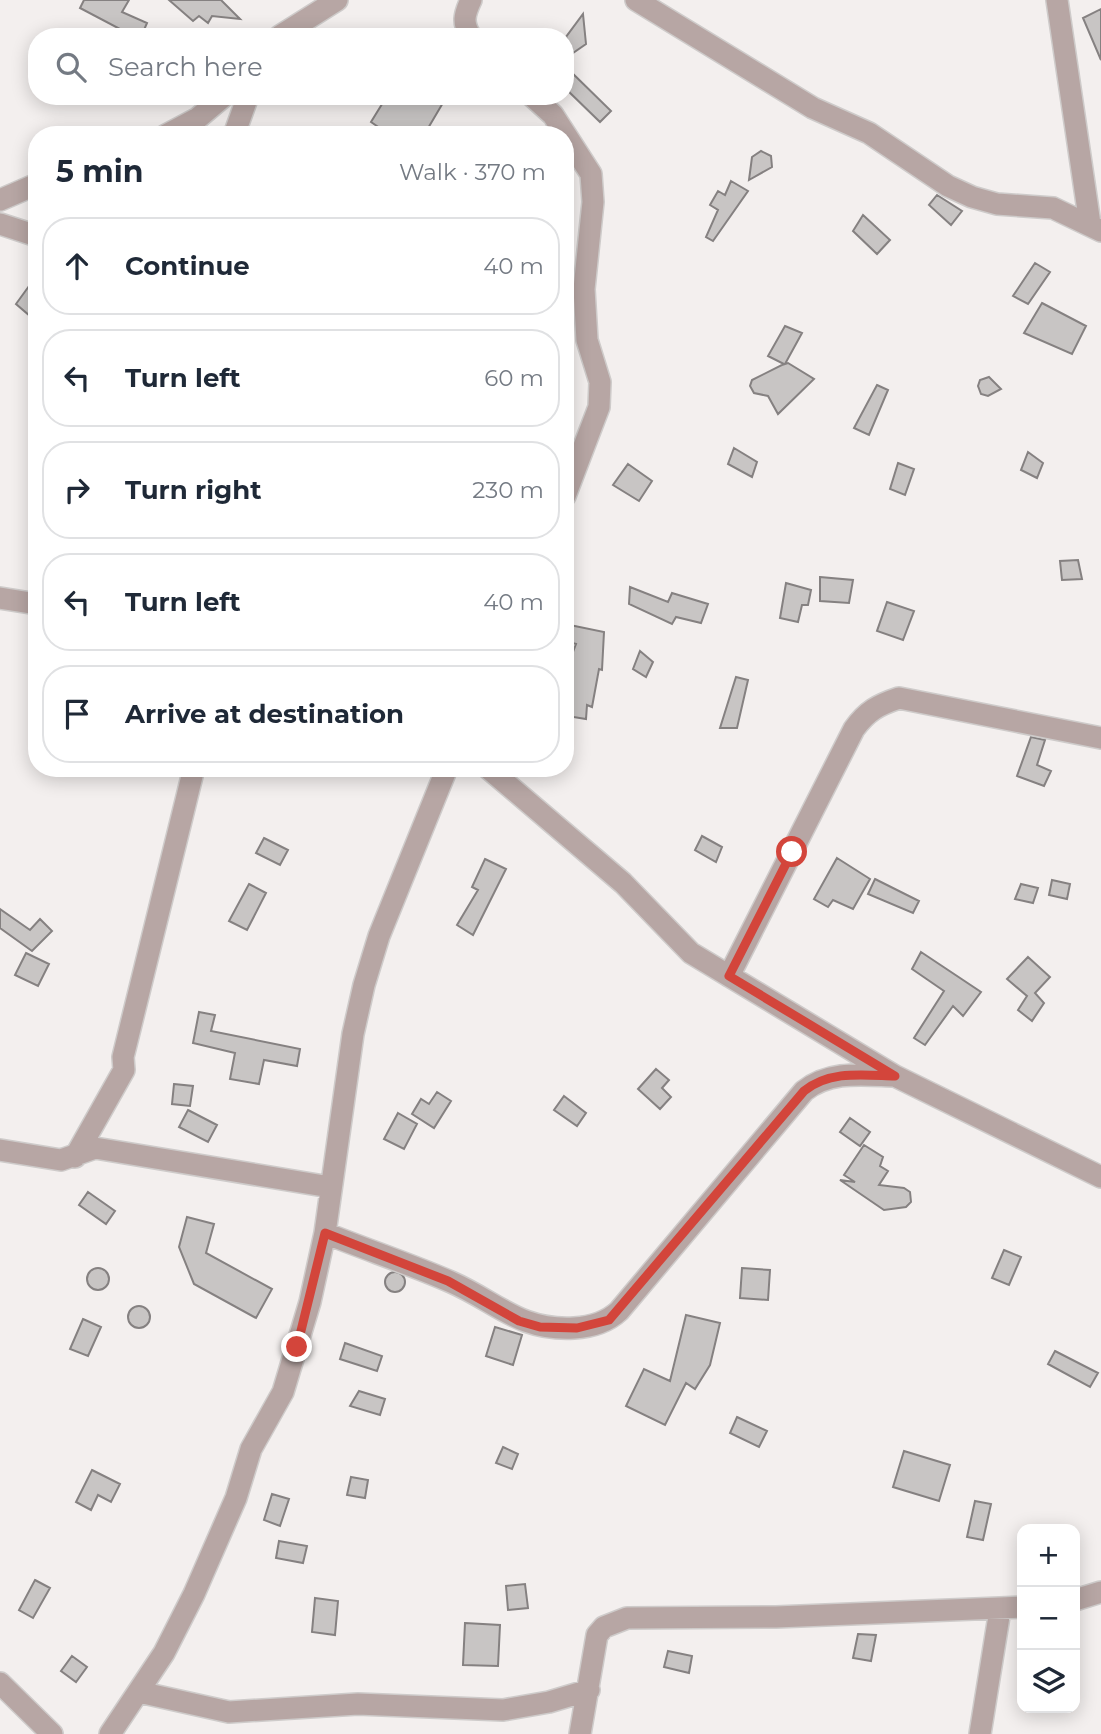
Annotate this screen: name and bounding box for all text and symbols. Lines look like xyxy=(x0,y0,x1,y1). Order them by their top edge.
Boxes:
search box xyxy=(28,28,574,105)
icon: search xyxy=(52,48,90,86)
text: Search here xyxy=(108,51,263,83)
text: 5 min xyxy=(56,153,144,190)
text: Walk · 370 m xyxy=(399,158,546,186)
icon: ahead xyxy=(58,247,96,285)
text: Continue xyxy=(125,250,250,282)
text: 40 m xyxy=(483,252,544,280)
icon: left xyxy=(58,359,96,397)
text: Turn left xyxy=(125,362,241,394)
text: 60 m xyxy=(484,364,544,392)
icon: right xyxy=(58,471,96,509)
text: Turn right xyxy=(125,474,261,506)
text: 230 m xyxy=(472,476,544,504)
icon: left xyxy=(58,583,96,621)
text: Turn left xyxy=(125,586,241,618)
text: 40 m xyxy=(483,588,544,616)
icon: arrive xyxy=(58,695,96,733)
text: Arrive at destination xyxy=(125,698,404,730)
route start xyxy=(776,836,807,867)
route end xyxy=(281,1331,312,1362)
map controls xyxy=(1017,1524,1080,1713)
button: + xyxy=(1017,1524,1080,1587)
button: − xyxy=(1017,1587,1080,1650)
button: layers xyxy=(1017,1650,1080,1713)

